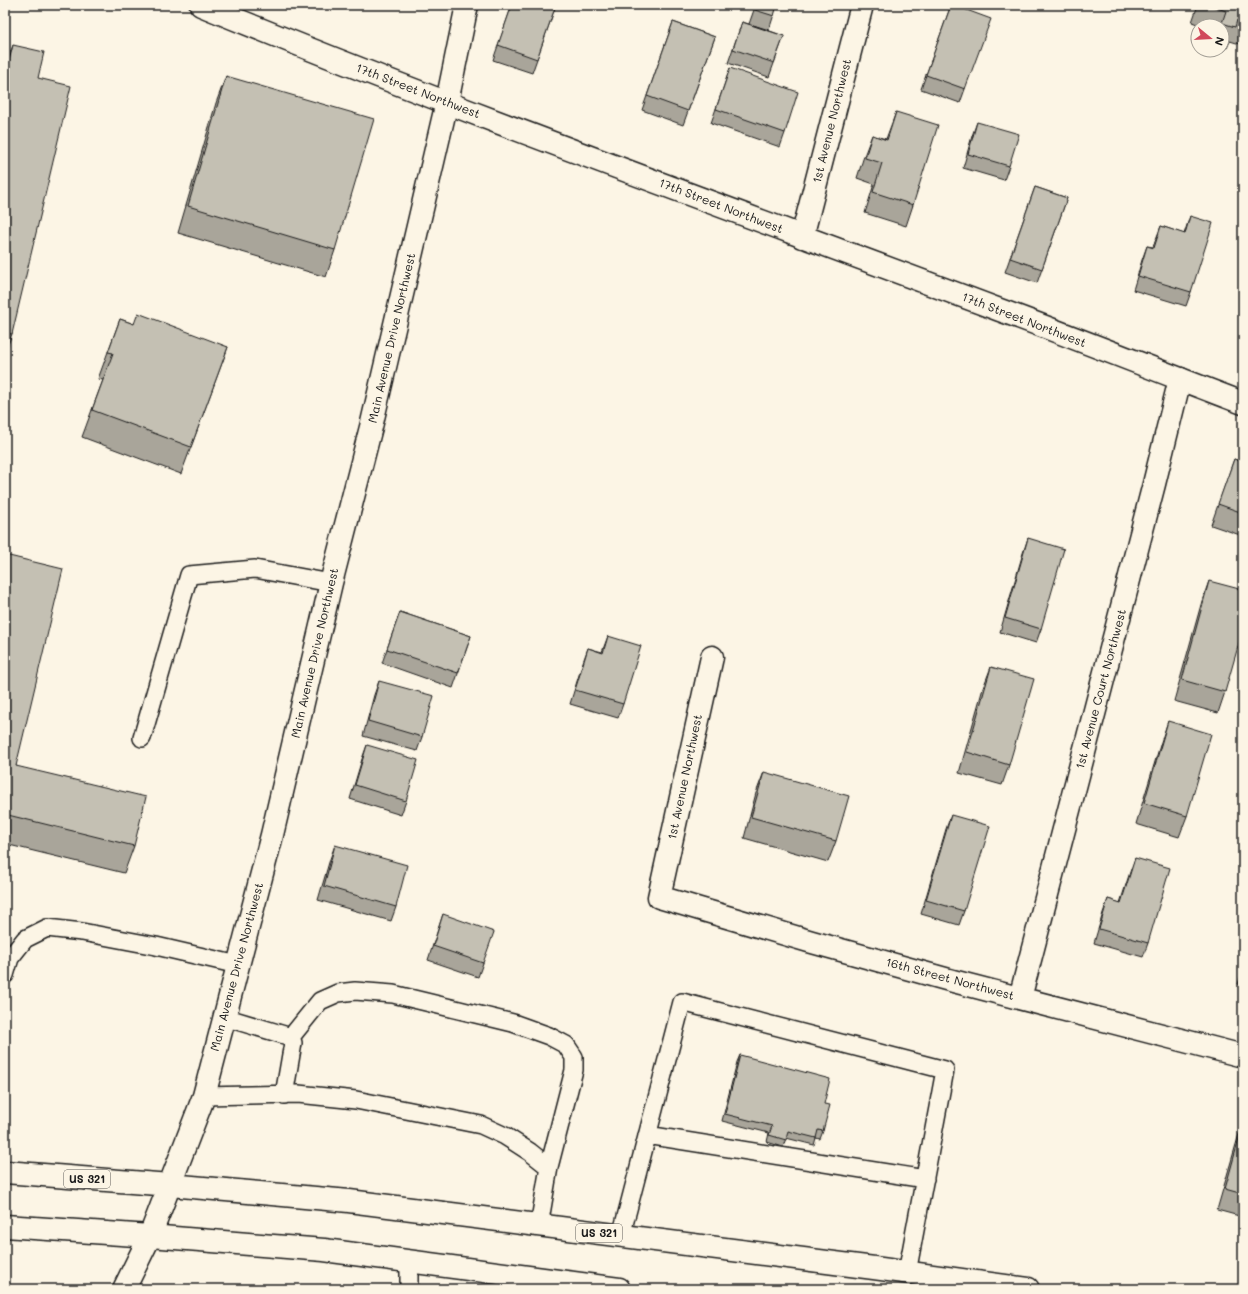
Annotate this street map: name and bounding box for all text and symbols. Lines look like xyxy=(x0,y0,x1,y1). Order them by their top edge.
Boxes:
north arrow xyxy=(1190,18,1230,58)
text: N xyxy=(1212,35,1228,48)
street label: 1st Avenue Northwest xyxy=(808,57,854,185)
street label: 17th Street Northwest xyxy=(354,59,483,121)
street label: 17th Street Northwest xyxy=(657,174,786,236)
street label: Main Avenue Drive Northwest xyxy=(364,251,418,424)
street label: 17th Street Northwest xyxy=(960,288,1089,350)
street label: Main Avenue Drive Northwest xyxy=(287,566,341,739)
street label: 1st Avenue Court Northwest xyxy=(1071,607,1129,770)
street label: 1st Avenue Northwest xyxy=(663,713,705,841)
street label: Main Avenue Drive Northwest xyxy=(206,881,266,1053)
street label: 16th Street Northwest xyxy=(884,953,1016,1003)
road number: US 321 xyxy=(64,1170,110,1188)
road number: US 321 xyxy=(576,1224,622,1242)

